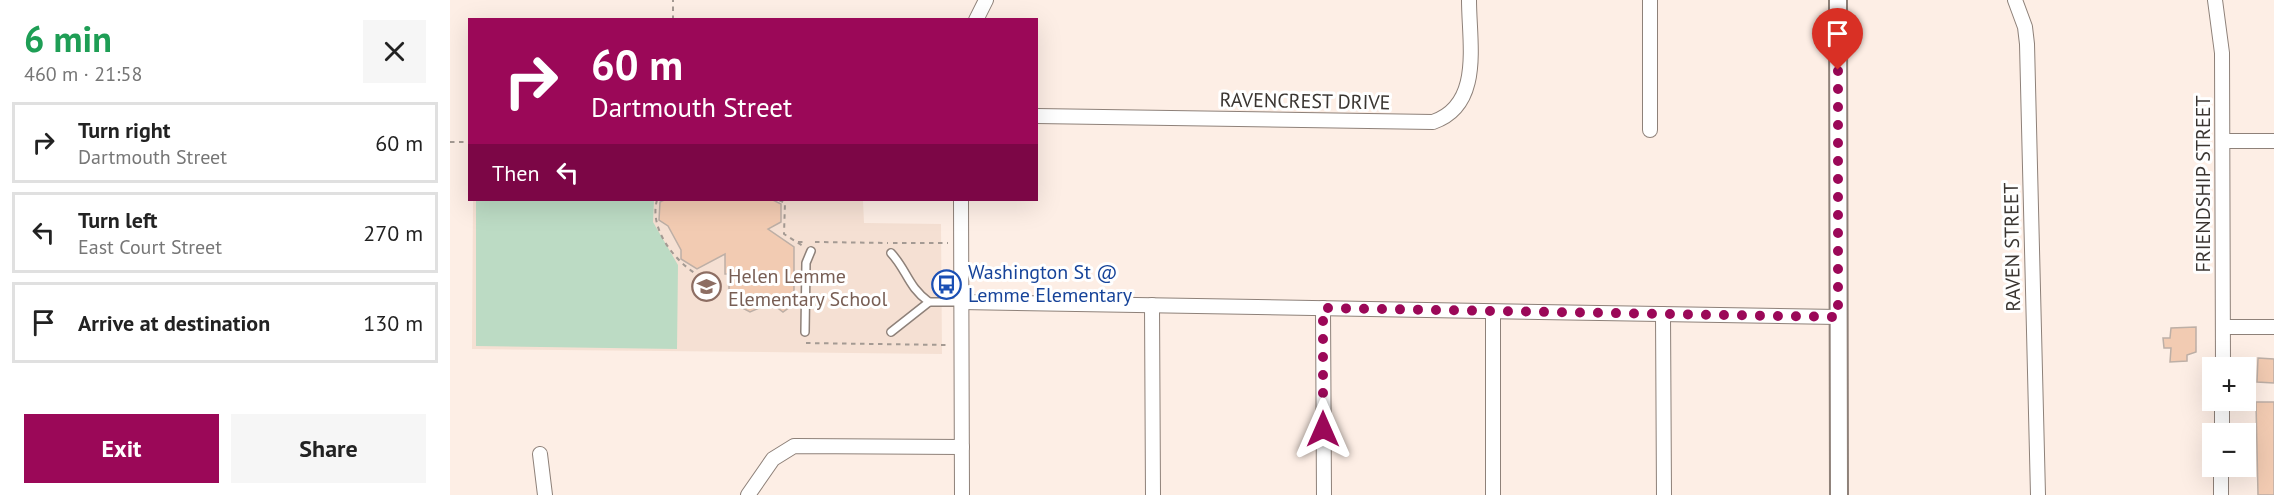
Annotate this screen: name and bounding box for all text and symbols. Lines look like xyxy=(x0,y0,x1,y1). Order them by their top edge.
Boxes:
pin xyxy=(1812,8,1863,70)
text: 6 min xyxy=(24,15,112,62)
icon: arrive xyxy=(1821,17,1854,50)
button: close xyxy=(363,20,426,83)
text: 60 m xyxy=(591,37,683,92)
icon: right xyxy=(492,42,570,120)
text: 460 m · 21:58 xyxy=(24,61,142,87)
street label: RAVENCREST DRIVE xyxy=(1219,87,1391,115)
text: Dartmouth Street xyxy=(591,90,792,124)
street label: FRIENDSHIP STREET xyxy=(2190,95,2216,273)
text: Turn right xyxy=(78,116,170,144)
icon: right xyxy=(27,126,60,159)
text: 60 m xyxy=(375,129,423,157)
text: Dartmouth Street xyxy=(78,144,227,170)
icon: left xyxy=(551,156,584,189)
text: Then xyxy=(492,159,539,187)
street label: RAVEN STREET xyxy=(1998,182,2026,312)
text: Turn left xyxy=(78,206,158,234)
icon: left xyxy=(27,216,60,249)
text: 270 m xyxy=(363,219,423,247)
text: East Court Street xyxy=(78,234,222,260)
place label: Washington St @ Lemme Elementary xyxy=(968,259,1133,308)
place label: Helen Lemme Elementary School xyxy=(728,263,888,312)
bus stop icon: Washington St @ Lemme Elementary xyxy=(931,268,963,300)
school or university icon: Helen Lemme Elementary School xyxy=(691,271,723,303)
icon: arrive xyxy=(27,306,60,339)
text: Arrive at destination xyxy=(78,309,270,337)
text: 130 m xyxy=(363,309,423,337)
map controls xyxy=(2202,357,2256,477)
button: + xyxy=(2202,357,2256,411)
position arrow xyxy=(1291,397,1355,461)
button: Exit xyxy=(24,414,219,483)
button: Share xyxy=(231,414,426,483)
button: − xyxy=(2202,423,2256,477)

